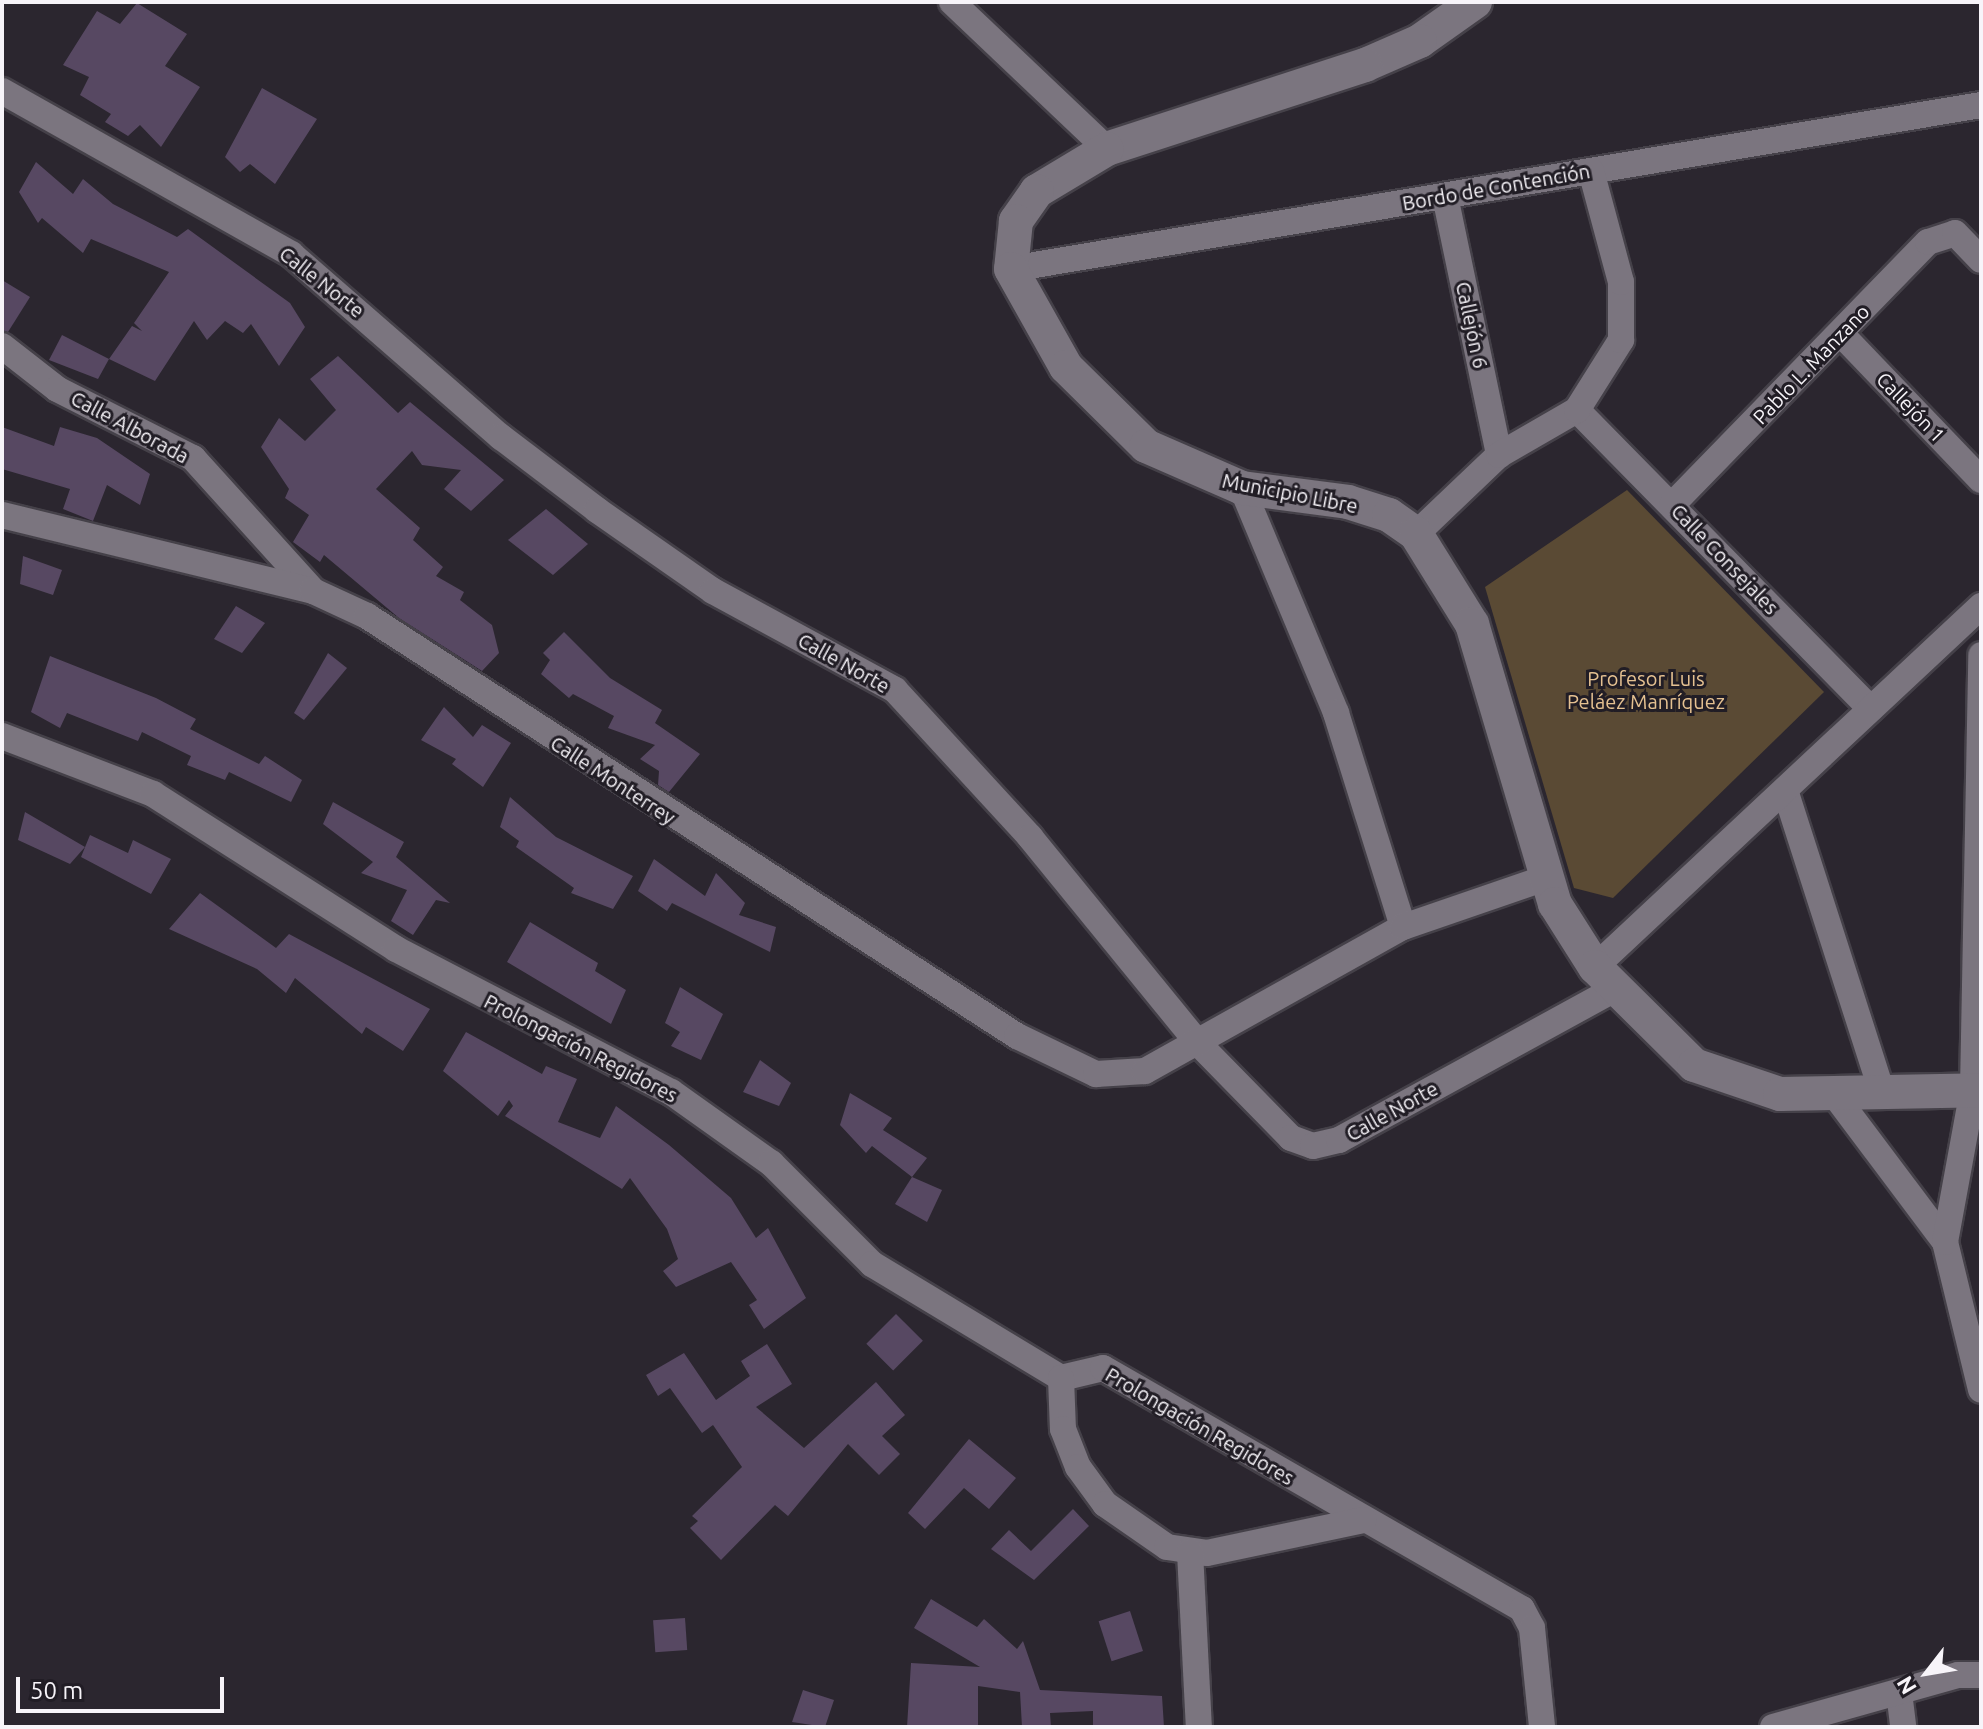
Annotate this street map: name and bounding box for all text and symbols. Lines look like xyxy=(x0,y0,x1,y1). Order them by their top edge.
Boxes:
street label: Bordo de Contención xyxy=(1400,159,1592,215)
street label: Calle Norte xyxy=(275,241,369,323)
street label: Callejón 6 xyxy=(1451,280,1493,370)
street label: Pablo L. Manzano xyxy=(1748,299,1874,429)
street label: Callejón 1 xyxy=(1872,367,1950,447)
street label: Calle Alborada xyxy=(67,386,193,468)
street label: Municipio Libre xyxy=(1220,468,1360,518)
street label: Calle Consejales xyxy=(1666,499,1784,619)
street label: Calle Norte xyxy=(794,628,894,698)
park label: Profesor Luis Peláez Manríquez xyxy=(1567,666,1725,713)
street label: Calle Monterrey xyxy=(546,731,680,829)
street label: Prolongación Regidores xyxy=(480,989,682,1107)
street label: Calle Norte xyxy=(1342,1076,1442,1146)
street label: Prolongación Regidores xyxy=(1101,1362,1299,1490)
north arrow xyxy=(1887,1633,1967,1713)
scale bar xyxy=(20,1661,228,1711)
text: N xyxy=(1891,1672,1921,1699)
text: 50 m xyxy=(30,1677,83,1704)

